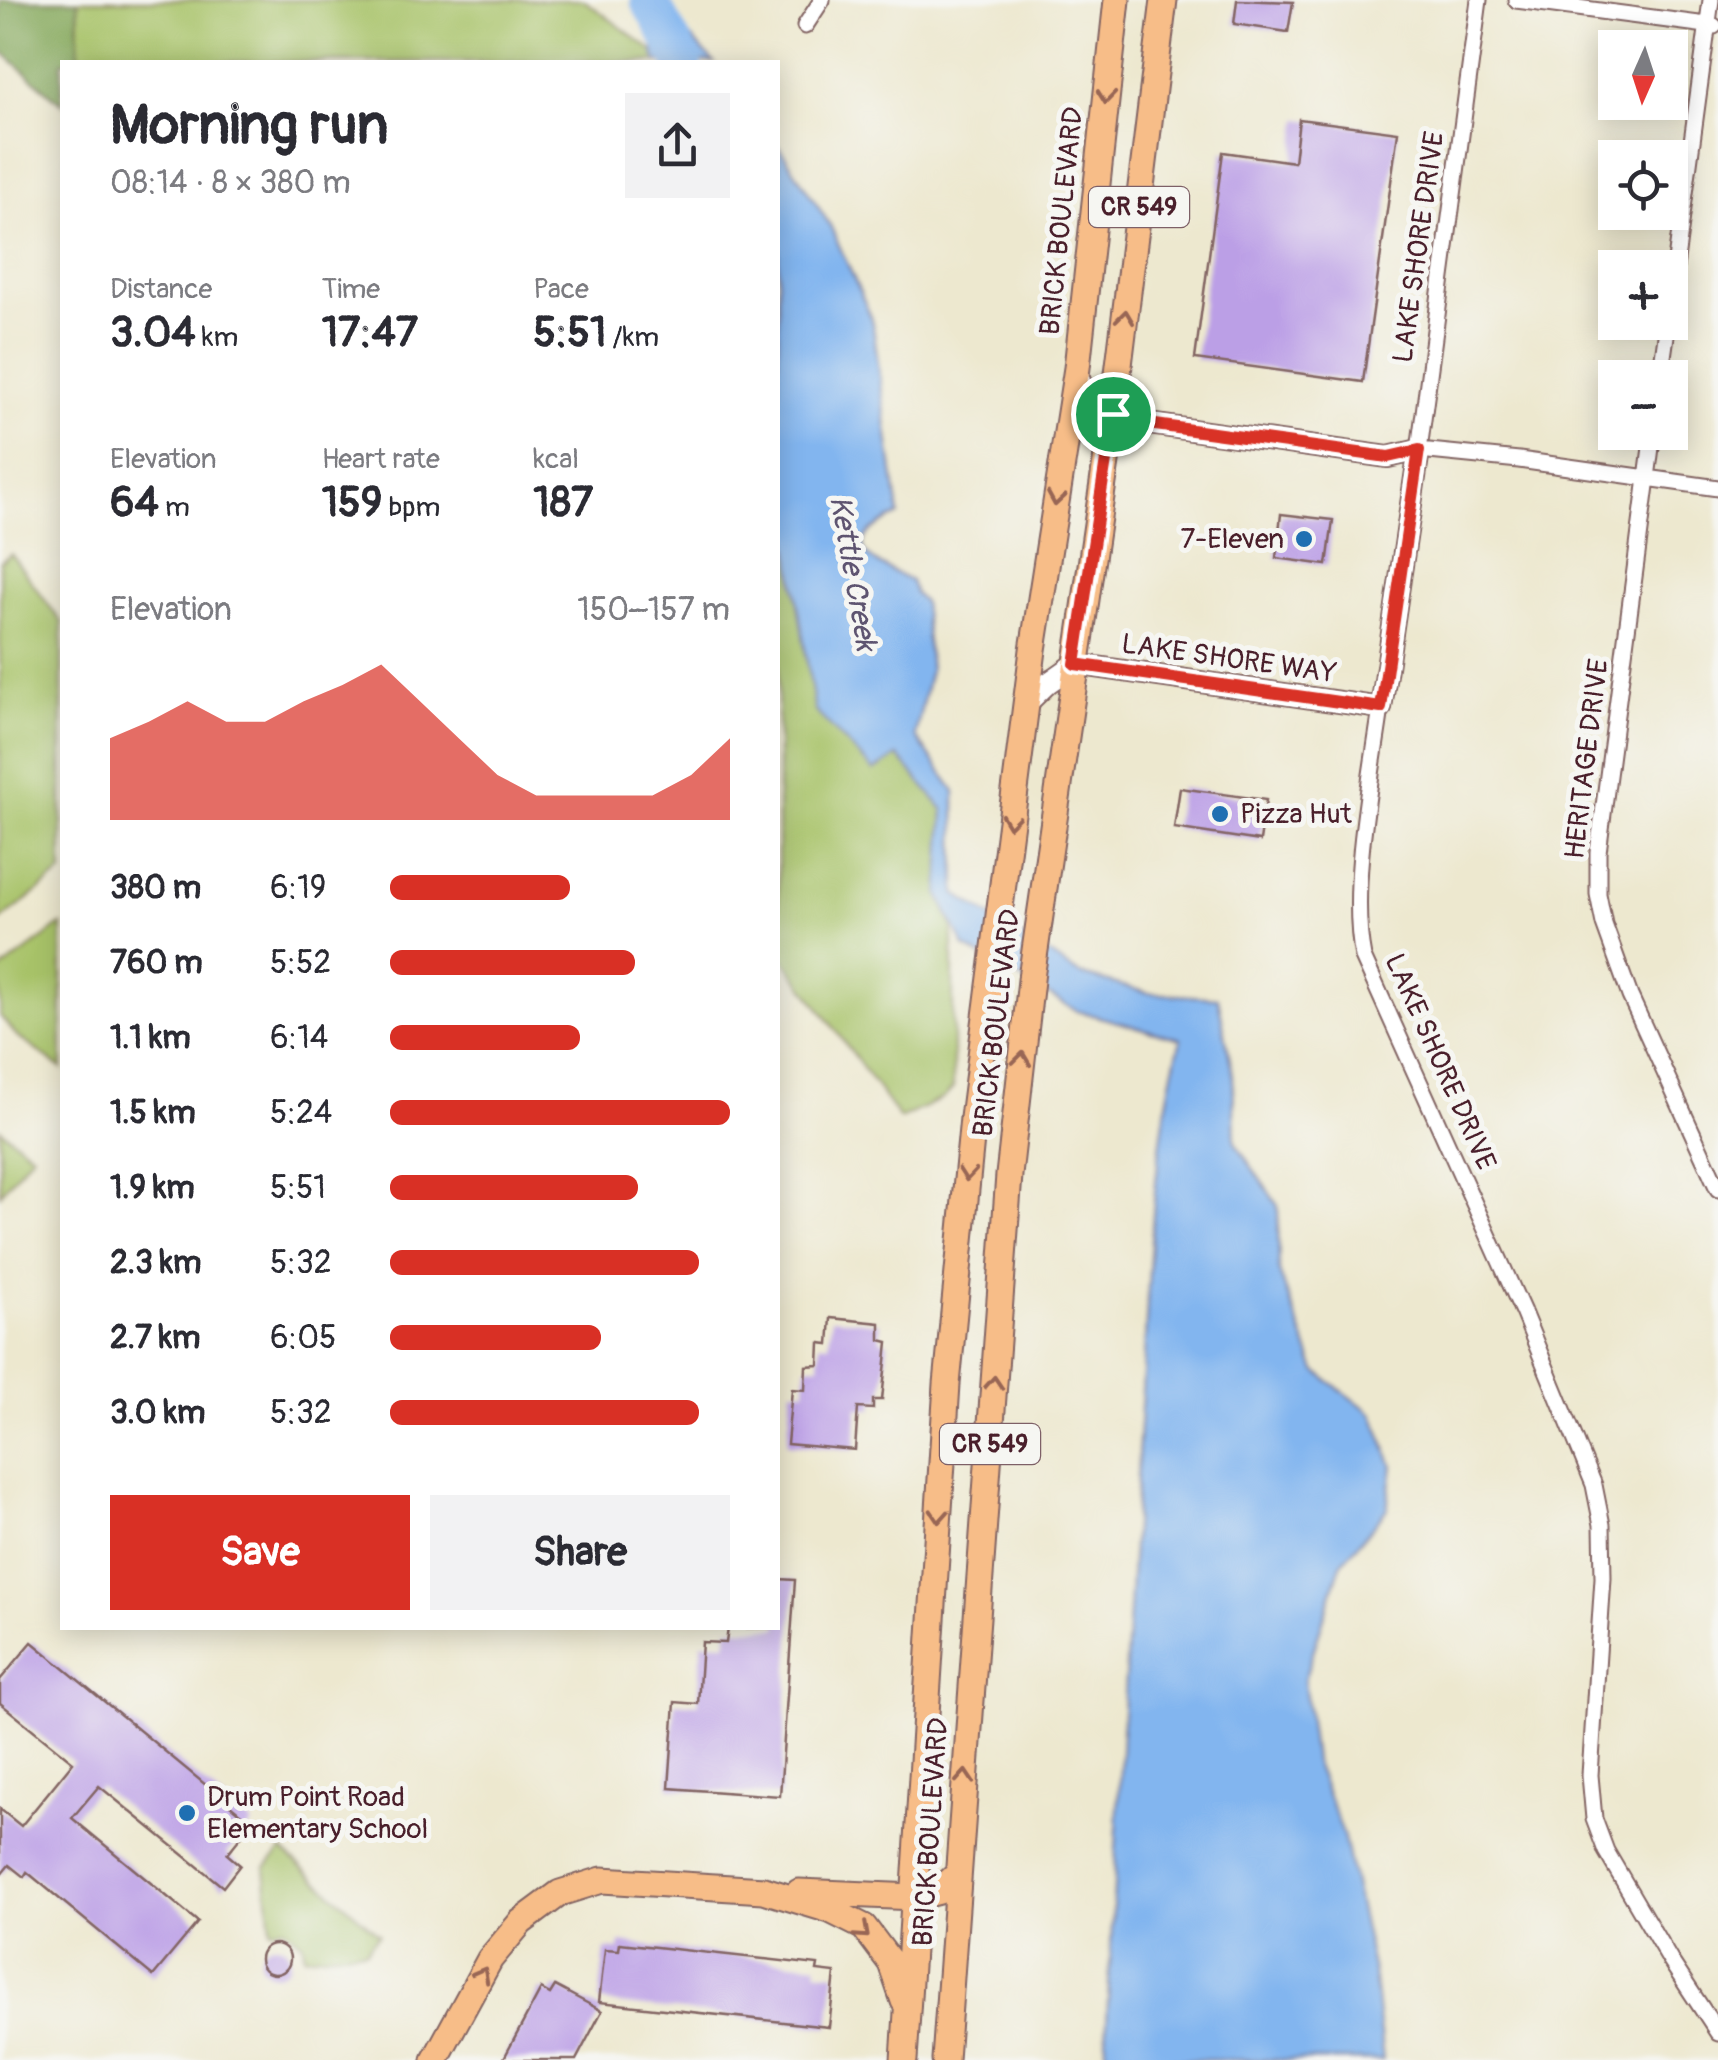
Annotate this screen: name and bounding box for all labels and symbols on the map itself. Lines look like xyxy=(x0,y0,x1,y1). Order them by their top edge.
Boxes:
north arrow xyxy=(1598,30,1688,120)
one-way arrow xyxy=(1096,89,1117,105)
street label: BRICK BOULEVARD xyxy=(1033,105,1091,337)
street label: LAKE SHORE DRIVE xyxy=(1385,129,1453,365)
road number: CR 549 xyxy=(1089,187,1189,227)
one-way arrow xyxy=(1114,308,1135,324)
pin xyxy=(1071,372,1156,457)
one-way arrow xyxy=(1046,491,1067,507)
water label: Kettle Creek xyxy=(821,493,885,656)
place label: 7-Eleven xyxy=(1181,522,1284,557)
marker: 7-Eleven xyxy=(1293,528,1315,550)
street label: LAKE SHORE WAY xyxy=(1119,627,1339,691)
street label: HERITAGE DRIVE xyxy=(1557,657,1617,861)
place label: Pizza Hut xyxy=(1240,797,1353,832)
marker: Pizza Hut xyxy=(1209,803,1231,825)
one-way arrow xyxy=(1001,813,1022,829)
street label: BRICK BOULEVARD xyxy=(966,907,1028,1139)
street label: LAKE SHORE DRIVE xyxy=(1377,948,1503,1176)
one-way arrow xyxy=(1011,1051,1032,1067)
one-way arrow xyxy=(957,1166,979,1182)
one-way arrow xyxy=(983,1374,1004,1390)
road number: CR 549 xyxy=(940,1424,1040,1464)
one-way arrow xyxy=(929,1508,950,1524)
street label: BRICK BOULEVARD xyxy=(906,1716,956,1948)
one-way arrow xyxy=(954,1768,976,1784)
place label: Drum Point Road Elementary School xyxy=(207,1780,428,1847)
marker: Drum Point Road Elementary School xyxy=(176,1802,198,1824)
one-way arrow xyxy=(852,1920,870,1938)
one-way arrow xyxy=(469,1967,489,1985)

